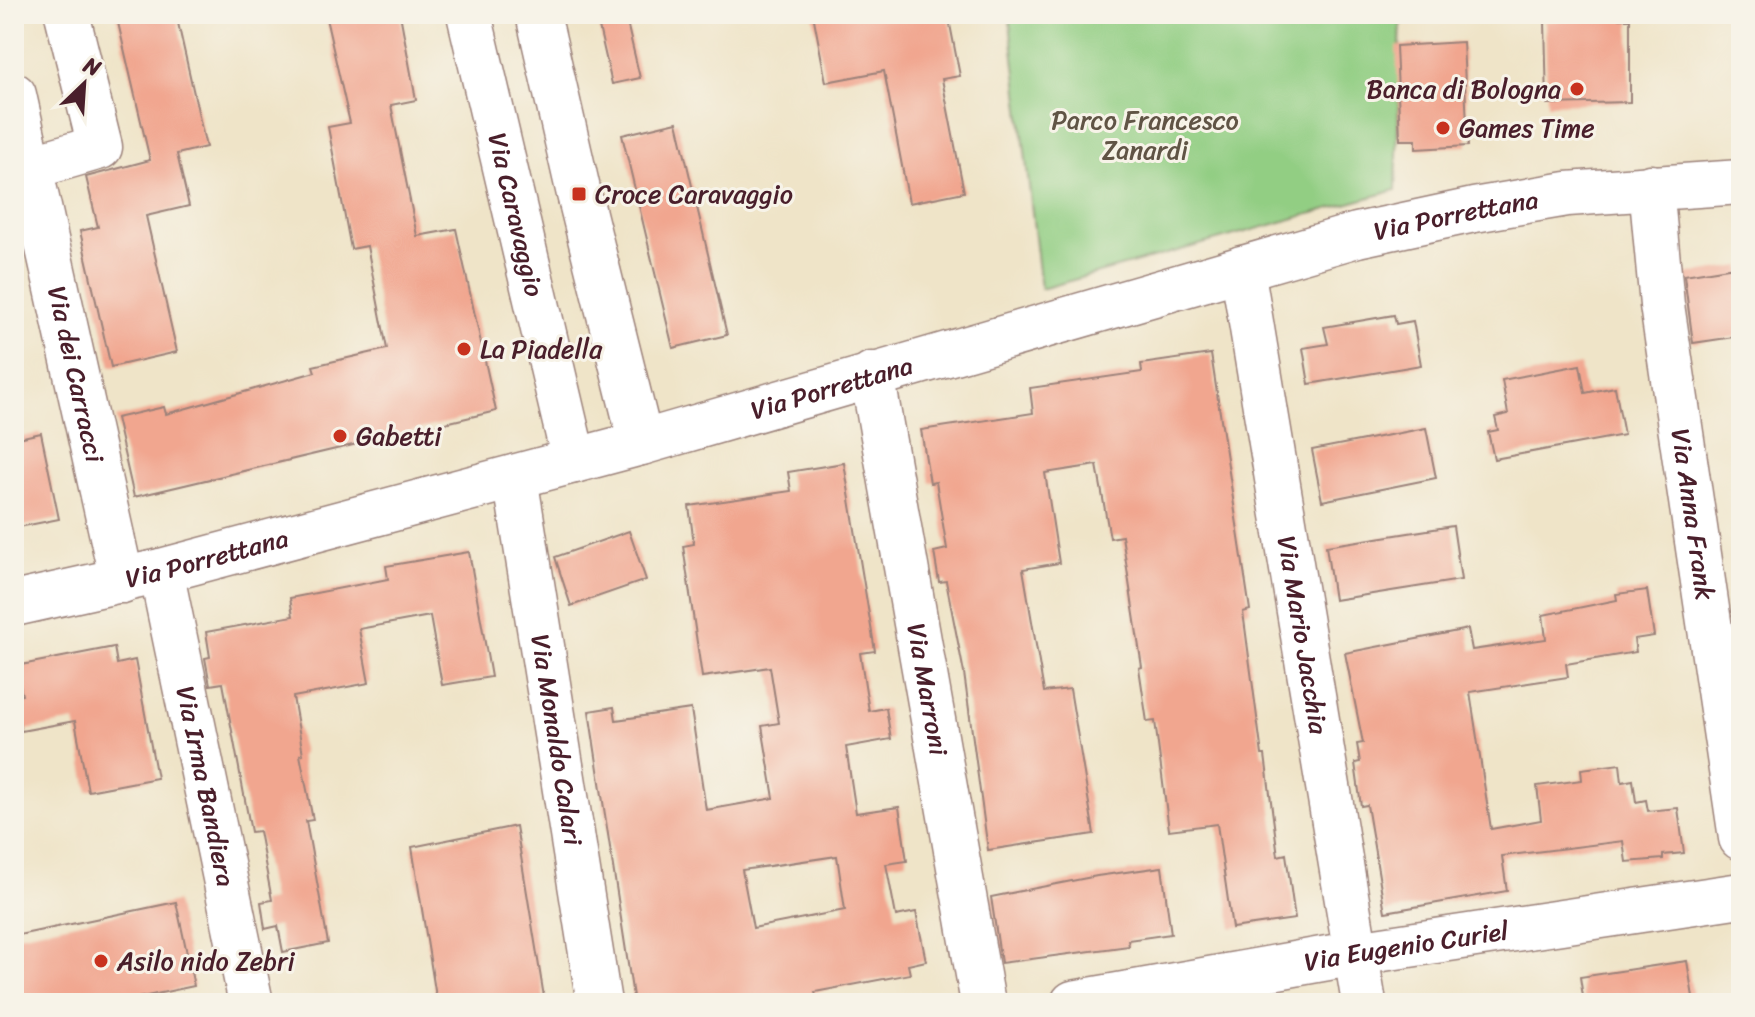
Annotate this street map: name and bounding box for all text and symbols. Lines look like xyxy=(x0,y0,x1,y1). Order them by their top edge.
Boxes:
north arrow xyxy=(44,44,124,124)
text: N xyxy=(76,45,108,88)
place label: Banca di Bologna xyxy=(1367,66,1561,112)
marker: Banca di Bologna xyxy=(1568,80,1586,98)
park label: Parco Francesco Zanardi xyxy=(1051,97,1239,173)
place label: Games Time xyxy=(1459,105,1595,151)
marker: Games Time xyxy=(1434,119,1452,137)
street label: Via Caravaggio xyxy=(475,128,558,301)
place label: Croce Caravaggio xyxy=(595,171,793,217)
street label: Via Porrettana xyxy=(1369,176,1542,254)
marker: Croce Caravaggio xyxy=(570,185,588,203)
street label: Via dei Carracci xyxy=(34,282,118,468)
place label: La Piadella xyxy=(480,326,603,372)
marker: La Piadella xyxy=(455,340,473,358)
street label: Via Porrettana xyxy=(745,342,918,433)
place label: Gabetti xyxy=(356,413,442,459)
street label: Via Anna Frank xyxy=(1658,425,1728,603)
marker: Gabetti xyxy=(331,427,349,445)
street label: Via Porrettana xyxy=(121,515,293,601)
street label: Via Mario Jacchia xyxy=(1264,532,1342,739)
street label: Via Marroni xyxy=(893,619,962,760)
street label: Via Monaldo Calari xyxy=(517,631,597,849)
street label: Via Irma Bandiera xyxy=(163,682,249,891)
street label: Via Eugenio Curiel xyxy=(1300,907,1512,985)
place label: Asilo nido Zebri xyxy=(116,938,296,984)
marker: Asilo nido Zebri xyxy=(92,952,110,970)

